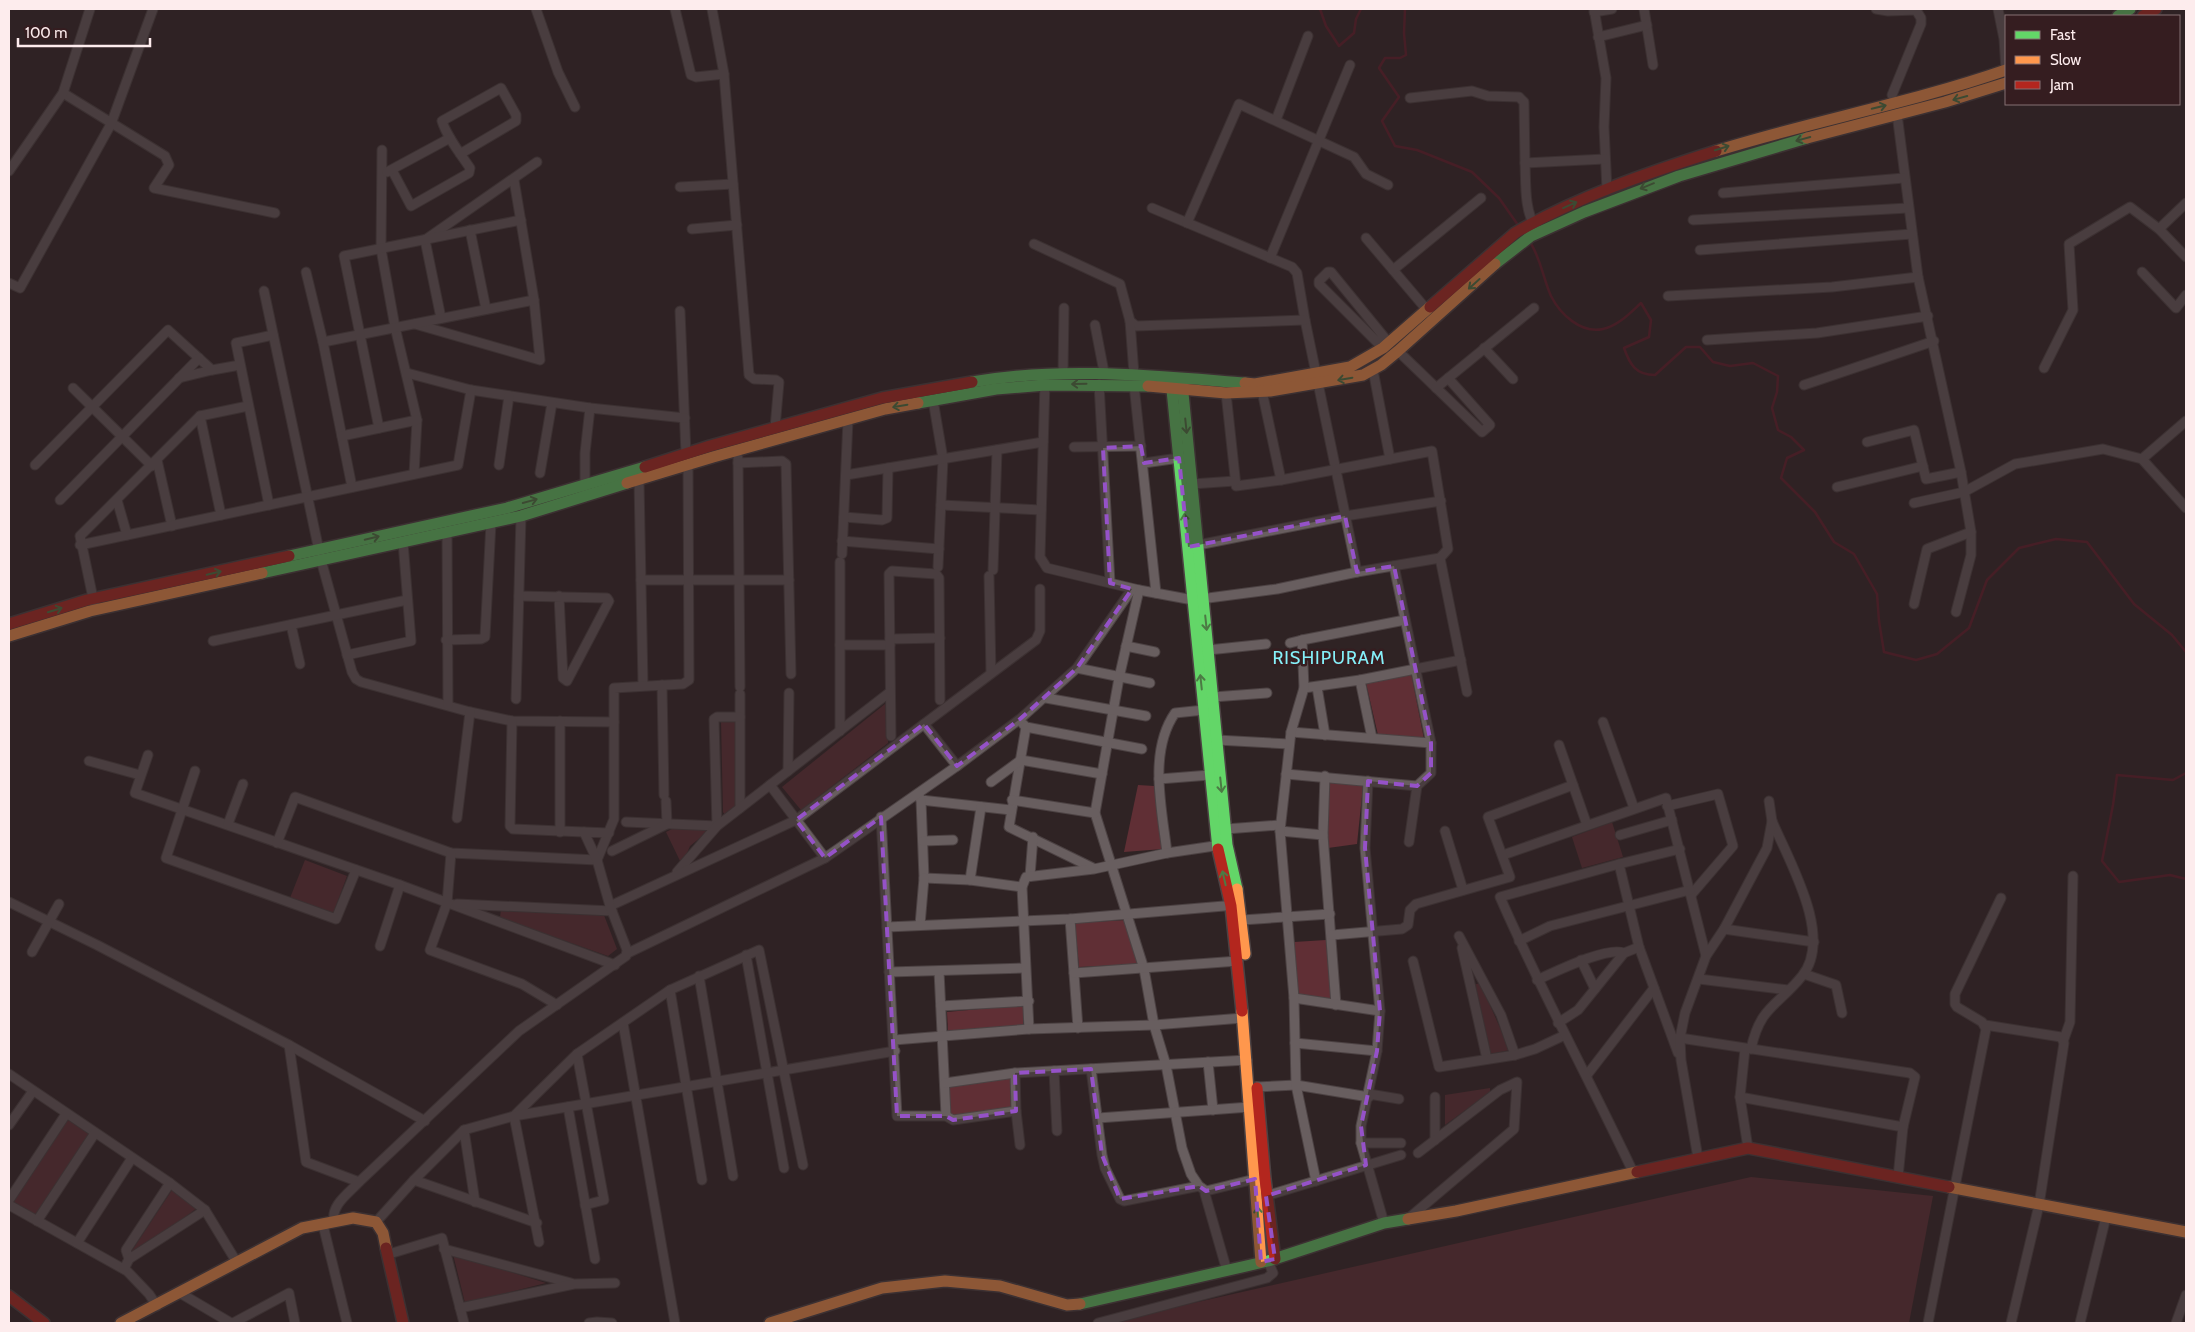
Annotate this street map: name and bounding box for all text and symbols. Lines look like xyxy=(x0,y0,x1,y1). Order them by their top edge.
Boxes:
scale bar xyxy=(18,15,150,47)
legend xyxy=(2005,15,2180,105)
text: 100 m xyxy=(25,24,67,42)
text: Fast xyxy=(2050,26,2075,44)
text: Slow xyxy=(2050,51,2081,69)
text: Jam xyxy=(2049,76,2074,94)
one-way arrow xyxy=(1952,94,1968,103)
one-way arrow xyxy=(1871,102,1887,111)
one-way arrow xyxy=(1795,135,1811,144)
one-way arrow xyxy=(1714,143,1730,153)
one-way arrow xyxy=(1640,182,1655,192)
one-way arrow xyxy=(1562,199,1577,209)
one-way arrow xyxy=(1467,278,1480,290)
one-way arrow xyxy=(1337,374,1353,384)
one-way arrow xyxy=(1071,379,1087,389)
one-way arrow xyxy=(893,402,909,412)
one-way arrow xyxy=(1181,418,1191,434)
one-way arrow xyxy=(522,496,538,506)
one-way arrow xyxy=(1180,513,1190,529)
one-way arrow xyxy=(364,533,380,542)
one-way arrow xyxy=(205,568,221,577)
one-way arrow xyxy=(47,604,63,614)
one-way arrow xyxy=(1201,615,1210,631)
district label: RISHIPURAM xyxy=(1272,647,1386,669)
one-way arrow xyxy=(1196,675,1206,691)
one-way arrow xyxy=(1217,776,1226,792)
one-way arrow xyxy=(1219,871,1229,887)
one-way arrow xyxy=(1253,1206,1262,1222)

